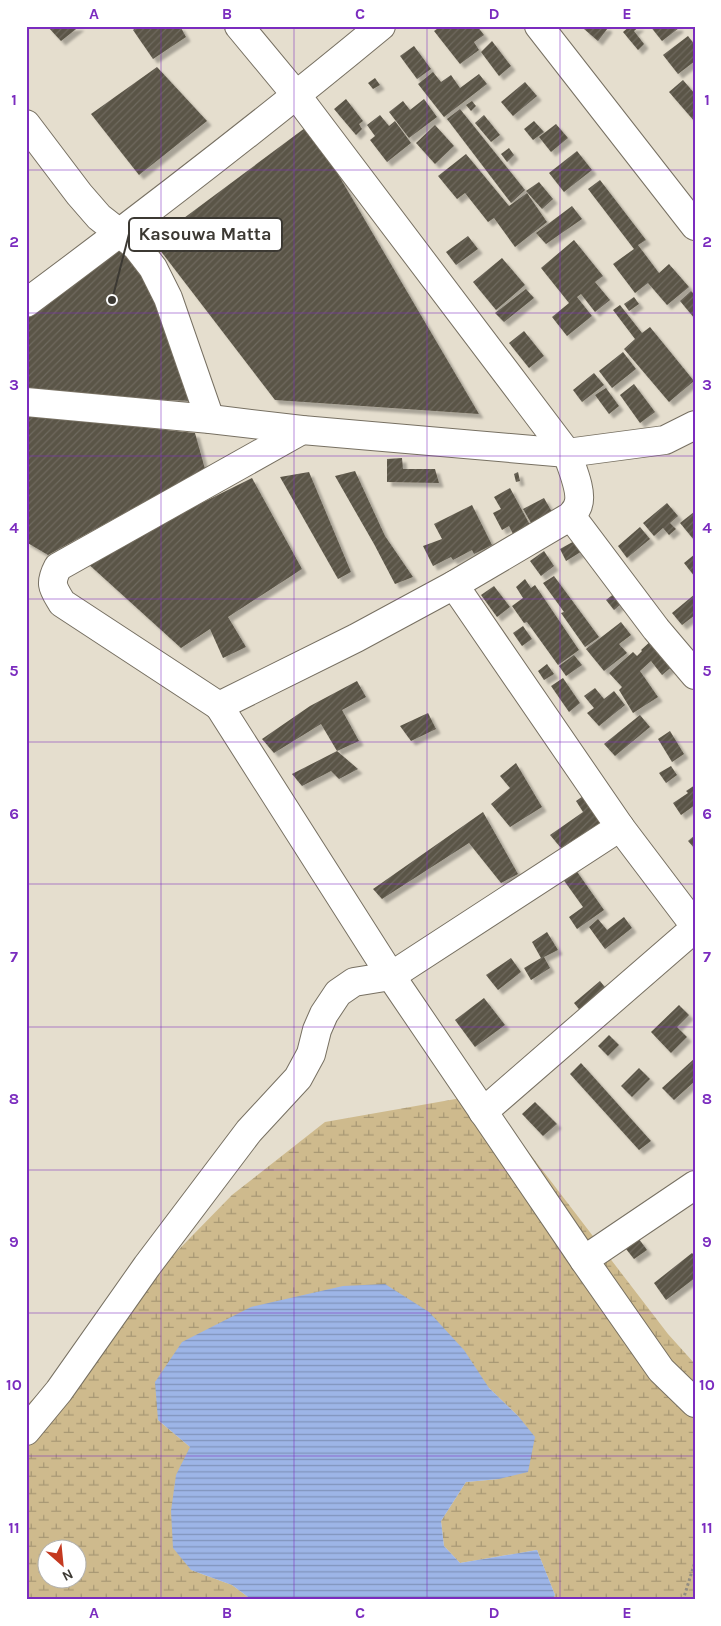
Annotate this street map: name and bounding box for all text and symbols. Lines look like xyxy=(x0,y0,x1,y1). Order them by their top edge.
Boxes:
text: A xyxy=(89,4,99,23)
text: B xyxy=(222,4,232,23)
text: C xyxy=(355,4,365,23)
text: D xyxy=(489,4,500,23)
text: E xyxy=(622,4,632,23)
text: 1 xyxy=(11,90,17,109)
text: 1 xyxy=(704,90,710,109)
callout: Kasouwa Matta xyxy=(129,218,282,251)
text: Kasouwa Matta xyxy=(138,223,272,245)
text: 2 xyxy=(9,232,19,251)
text: 2 xyxy=(702,232,712,251)
text: 3 xyxy=(9,375,19,394)
text: 3 xyxy=(702,375,712,394)
text: 4 xyxy=(9,518,19,537)
text: 4 xyxy=(702,518,712,537)
text: 5 xyxy=(9,661,19,680)
text: 5 xyxy=(702,661,712,680)
text: 6 xyxy=(9,804,19,823)
text: 6 xyxy=(702,804,712,823)
text: 7 xyxy=(10,947,18,966)
text: 7 xyxy=(703,947,711,966)
text: 8 xyxy=(9,1089,19,1108)
text: 8 xyxy=(702,1089,712,1108)
text: 9 xyxy=(9,1232,19,1251)
text: 9 xyxy=(702,1232,712,1251)
text: 10 xyxy=(6,1375,22,1394)
text: 10 xyxy=(699,1375,715,1394)
text: 11 xyxy=(8,1518,20,1537)
text: 11 xyxy=(701,1518,713,1537)
north arrow xyxy=(38,1538,88,1588)
text: N xyxy=(59,1565,76,1585)
text: A xyxy=(89,1603,99,1622)
text: B xyxy=(222,1603,232,1622)
text: C xyxy=(355,1603,365,1622)
text: D xyxy=(489,1603,500,1622)
text: E xyxy=(622,1603,632,1622)

